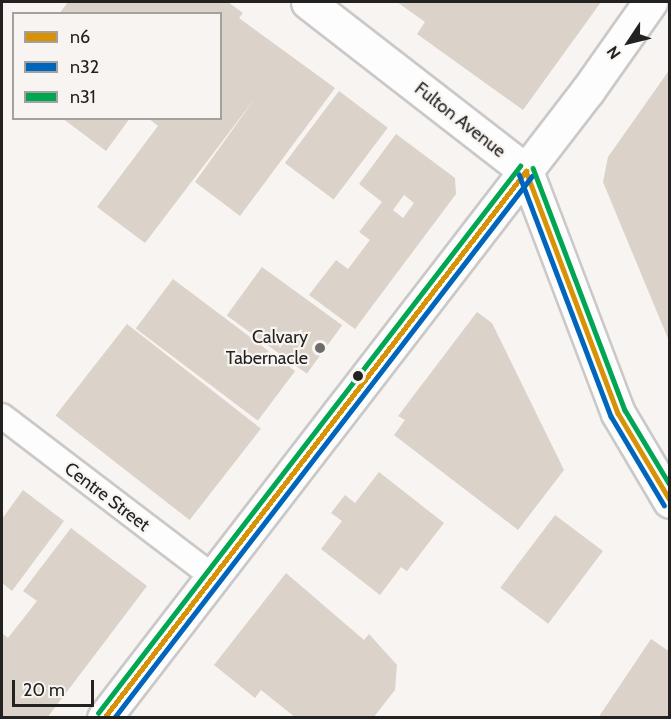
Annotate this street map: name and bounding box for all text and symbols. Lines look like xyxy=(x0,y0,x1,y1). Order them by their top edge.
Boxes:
legend xyxy=(12,12,222,120)
north arrow xyxy=(599,12,659,72)
text: n6 xyxy=(70,26,90,48)
text: N xyxy=(603,43,625,63)
text: n32 xyxy=(70,56,99,78)
street label: Fulton Avenue xyxy=(410,78,510,162)
text: n31 xyxy=(70,86,96,108)
place label: Calvary Tabernacle xyxy=(226,327,308,370)
marker: Calvary Tabernacle xyxy=(313,341,327,355)
unlabelled marker xyxy=(352,370,364,382)
street label: Centre Street xyxy=(60,458,154,536)
scale bar xyxy=(15,668,98,706)
text: 20 m xyxy=(23,679,65,701)

